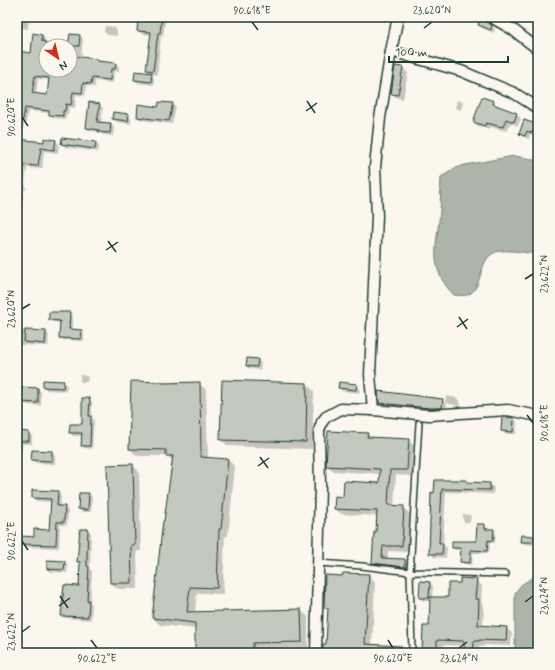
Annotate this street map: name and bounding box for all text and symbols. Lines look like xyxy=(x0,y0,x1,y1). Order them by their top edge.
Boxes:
text: 90.618°E xyxy=(233,4,271,18)
text: 23.620°N xyxy=(413,4,451,18)
north arrow xyxy=(38,38,78,78)
scale bar xyxy=(389,38,508,64)
text: 100 m xyxy=(395,45,427,61)
text: N xyxy=(56,58,70,73)
text: 90.620°E xyxy=(5,98,19,136)
text: 23.622°N xyxy=(538,255,552,293)
text: 23.620°N xyxy=(5,290,19,328)
text: 90.618°E xyxy=(538,404,552,442)
text: 90.622°E xyxy=(5,522,19,560)
text: 23.624°N xyxy=(538,577,552,615)
text: 23.622°N xyxy=(5,613,19,651)
text: 90.622°E xyxy=(78,652,116,666)
text: 90.620°E xyxy=(374,652,412,666)
text: 23.624°N xyxy=(440,652,478,666)

